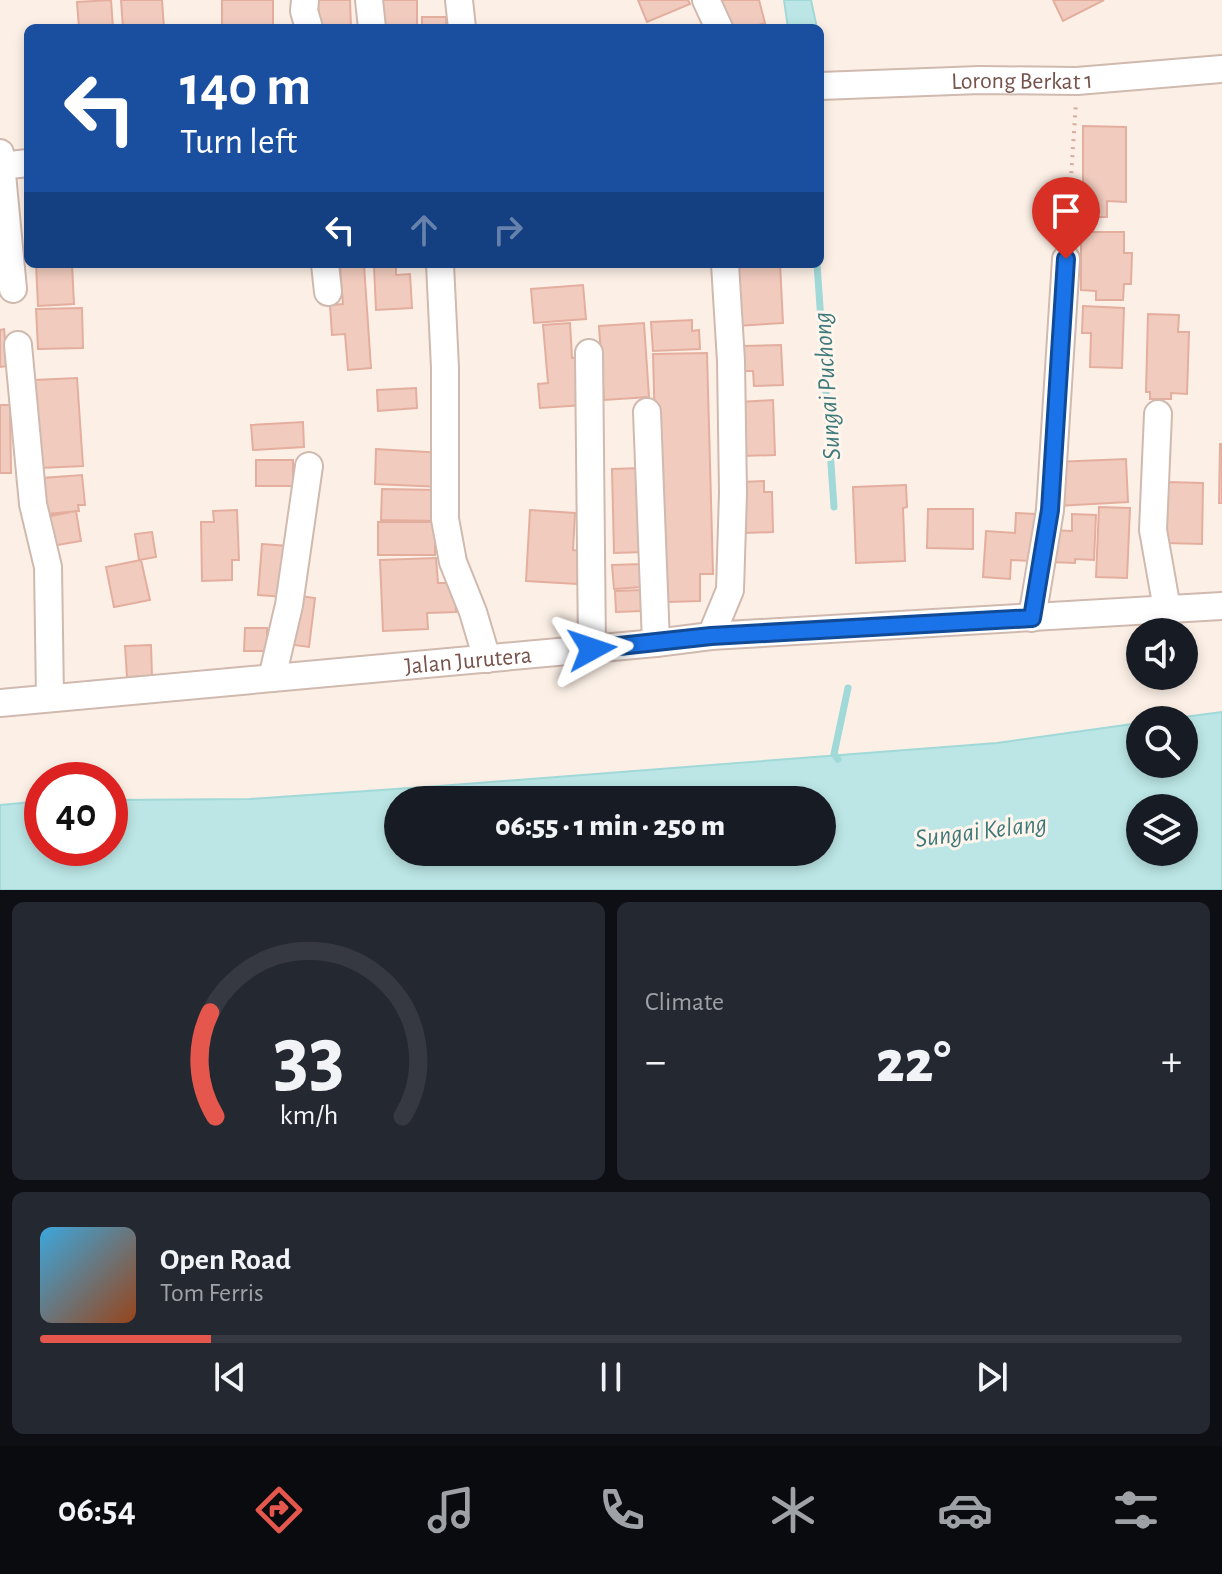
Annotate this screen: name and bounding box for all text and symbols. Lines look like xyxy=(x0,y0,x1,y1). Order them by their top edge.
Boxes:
icon: left xyxy=(48,56,152,160)
text: 140 m xyxy=(180,59,311,115)
street label: Lorong Berkat 1 xyxy=(951,69,1094,94)
text: Turn left xyxy=(180,124,297,160)
pin xyxy=(1032,177,1100,259)
icon: arrive xyxy=(1044,189,1088,233)
icon: left xyxy=(318,208,362,252)
icon: ahead xyxy=(402,208,446,252)
icon: right xyxy=(486,208,530,252)
water label: Sungai Puchong xyxy=(809,311,845,461)
position arrow xyxy=(550,607,634,691)
map controls xyxy=(1126,618,1198,866)
button: sound xyxy=(1126,618,1198,690)
street label: Jalan Jurutera xyxy=(404,643,533,679)
button: search xyxy=(1126,706,1198,778)
speed limit sign: 40 xyxy=(24,762,128,866)
button: layers xyxy=(1126,794,1198,866)
water label: Sungai Kelang xyxy=(914,810,1049,852)
text: 06:55 · 1 min · 250 m xyxy=(495,811,725,841)
text: Climate xyxy=(645,989,724,1015)
text: 33 xyxy=(273,1016,344,1100)
text: 22° xyxy=(876,1033,951,1093)
text: − xyxy=(645,1040,666,1084)
text: + xyxy=(1161,1040,1182,1084)
text: km/h xyxy=(279,1101,338,1130)
text: Open Road xyxy=(160,1245,291,1275)
text: Tom Ferris xyxy=(160,1280,264,1306)
icon: previous xyxy=(208,1355,252,1399)
icon: pause xyxy=(589,1355,633,1399)
icon: next xyxy=(970,1355,1014,1399)
icon: directions xyxy=(251,1482,307,1538)
icon: music xyxy=(423,1482,479,1538)
icon: phone xyxy=(594,1482,650,1538)
icon: climate xyxy=(765,1482,821,1538)
icon: car xyxy=(937,1482,993,1538)
icon: filters xyxy=(1108,1482,1164,1538)
text: 06:54 xyxy=(58,1492,136,1528)

